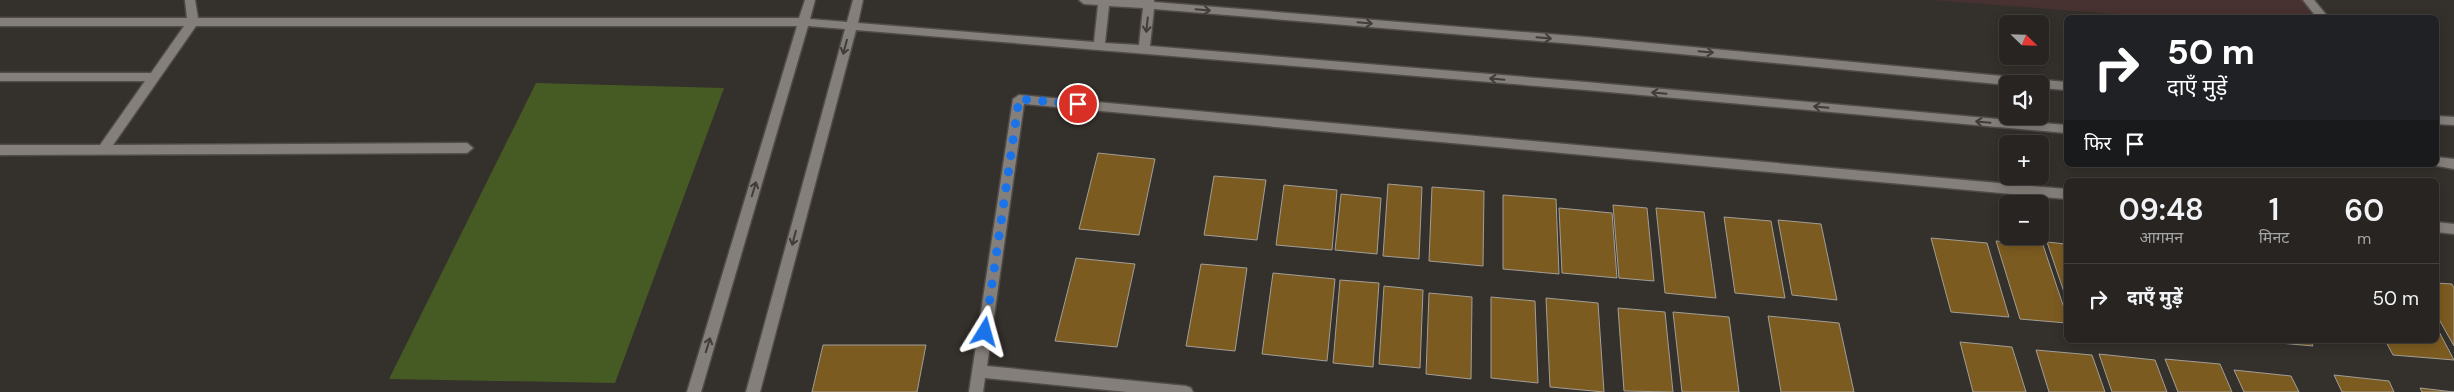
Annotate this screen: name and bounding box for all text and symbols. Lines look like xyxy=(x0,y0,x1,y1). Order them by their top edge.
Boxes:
one-way arrow xyxy=(1194,5,1210,14)
north arrow xyxy=(1999,15,2049,65)
map controls xyxy=(1999,15,2049,245)
one-way arrow xyxy=(1142,16,1152,32)
one-way arrow xyxy=(1356,18,1372,28)
text: 50 m xyxy=(2167,29,2255,75)
one-way arrow xyxy=(1536,33,1552,43)
icon: right xyxy=(2084,35,2149,100)
one-way arrow xyxy=(840,39,850,55)
one-way arrow xyxy=(1697,48,1713,57)
text: दाएँ मुड़ें xyxy=(2167,73,2227,102)
one-way arrow xyxy=(1490,74,1506,83)
button: sound xyxy=(1999,75,2049,125)
pin xyxy=(1057,83,1099,125)
one-way arrow xyxy=(1651,88,1667,97)
icon: arrive xyxy=(1064,90,1092,118)
one-way arrow xyxy=(1813,102,1829,112)
one-way arrow xyxy=(1975,117,1991,126)
icon: arrive xyxy=(2121,130,2149,158)
text: फिर xyxy=(2084,131,2111,156)
button: + xyxy=(1999,135,2049,185)
one-way arrow xyxy=(749,182,759,198)
text: 09:48 xyxy=(2119,190,2204,229)
text: 1 xyxy=(2269,190,2279,229)
text: 60 xyxy=(2344,191,2384,230)
button: − xyxy=(1999,195,2049,245)
text: आगमन xyxy=(2139,227,2183,248)
text: मिनट xyxy=(2259,227,2289,248)
text: m xyxy=(2357,228,2371,249)
one-way arrow xyxy=(789,229,799,245)
icon: right xyxy=(2084,285,2112,313)
text: दाएँ मुड़ें xyxy=(2127,285,2182,310)
text: 50 m xyxy=(2372,286,2419,311)
position arrow xyxy=(958,305,1010,357)
one-way arrow xyxy=(703,338,713,354)

